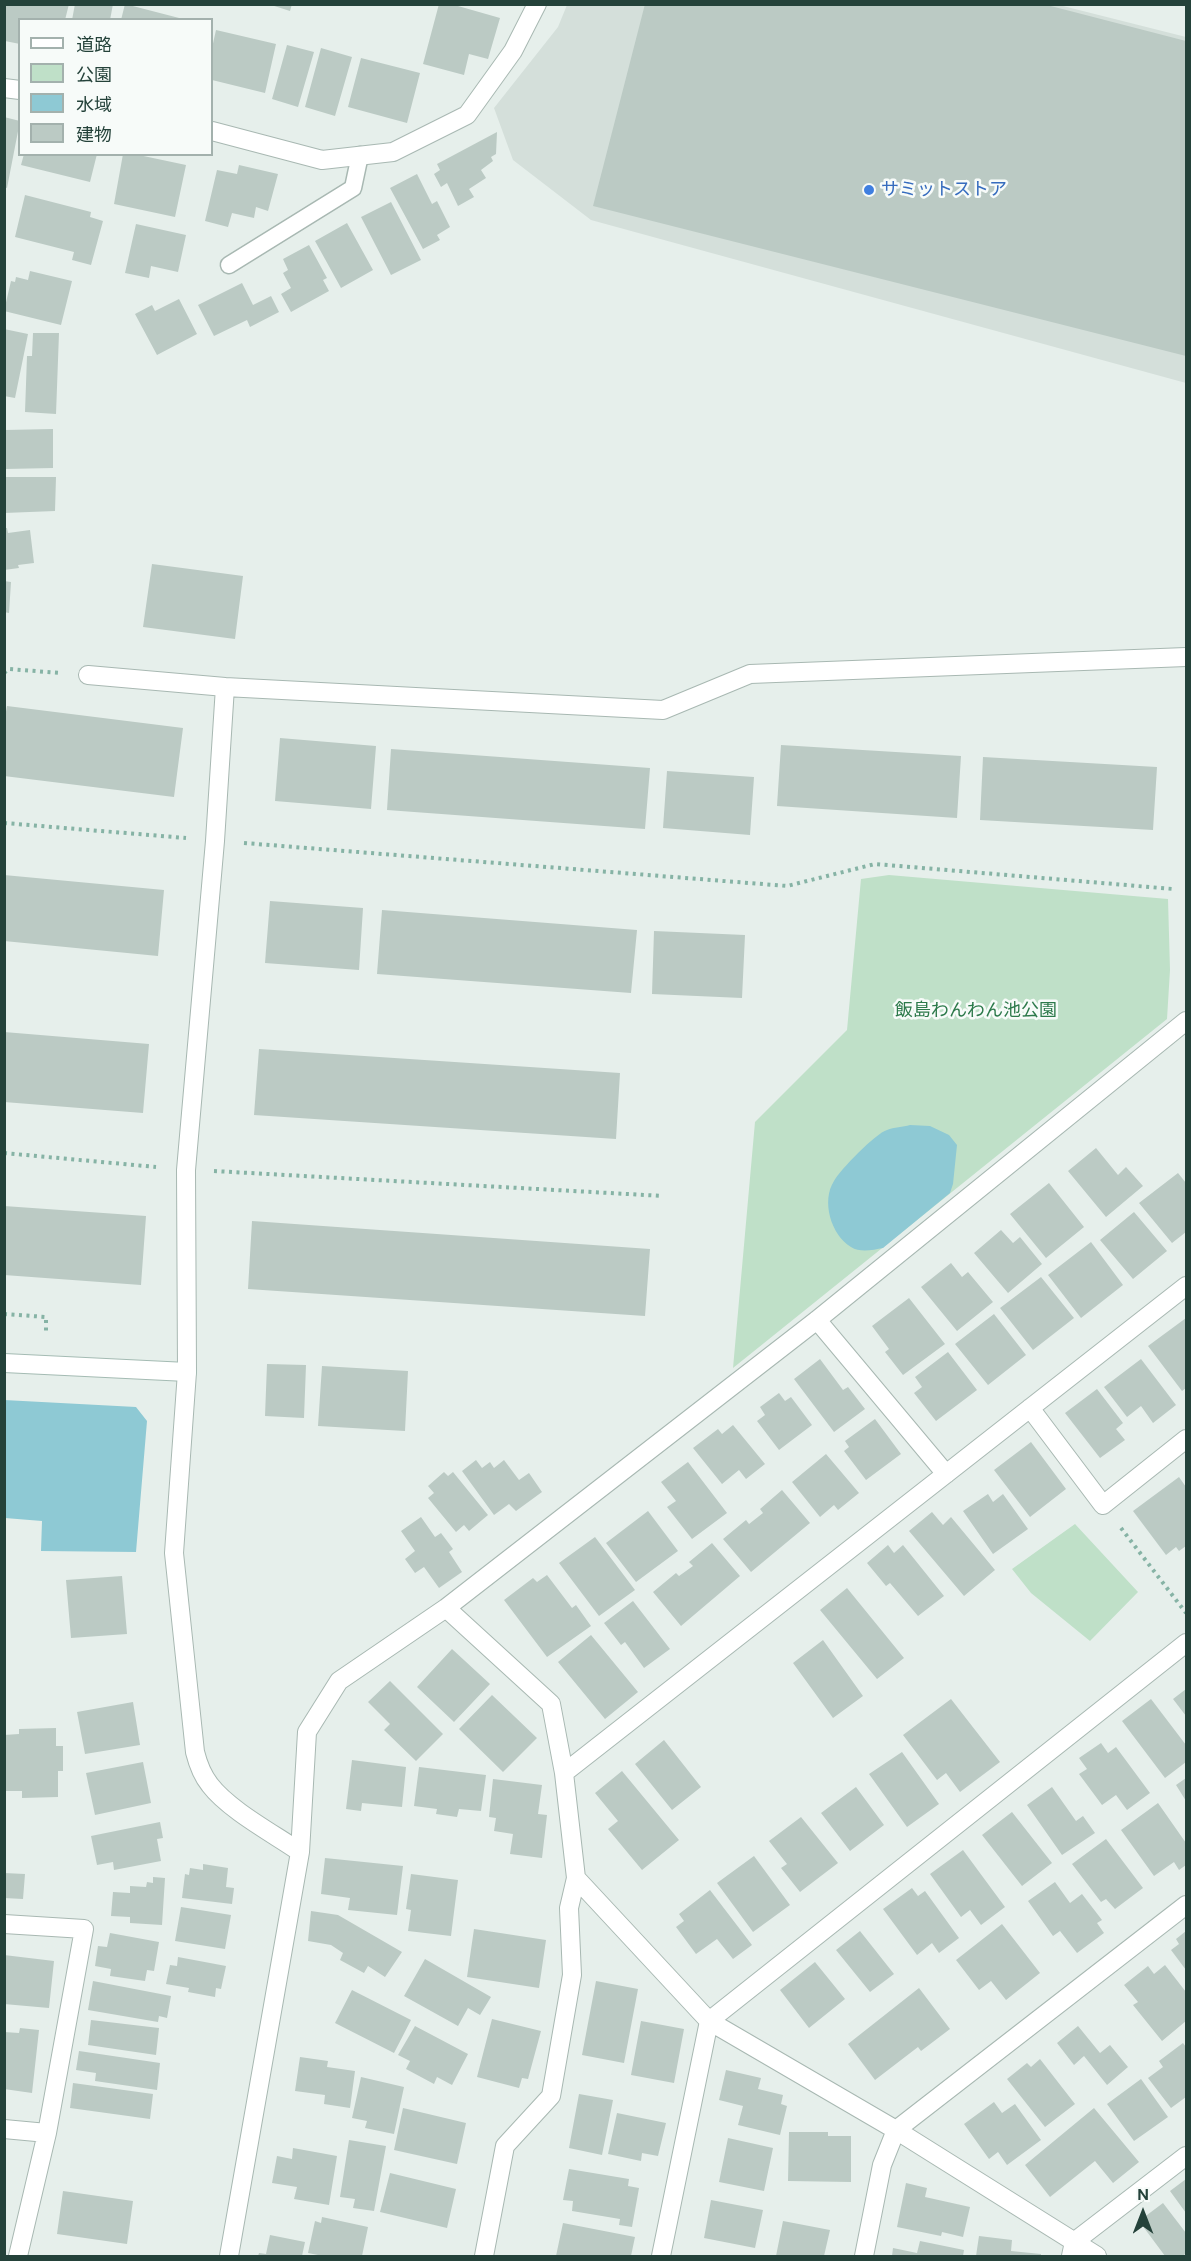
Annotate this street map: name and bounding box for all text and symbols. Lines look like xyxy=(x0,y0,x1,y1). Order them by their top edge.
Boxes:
legend xyxy=(18,18,213,156)
text: 道路 xyxy=(76,33,112,57)
text: 公園 xyxy=(76,63,112,87)
text: 水域 xyxy=(76,93,112,117)
text: 建物 xyxy=(76,123,112,147)
place label: サミットストア xyxy=(881,179,1007,201)
marker: サミットストア xyxy=(862,183,876,197)
park label: 飯島わんわん池公園 xyxy=(895,1000,1057,1022)
north arrow xyxy=(1113,2183,1173,2243)
text: N xyxy=(1137,2184,1149,2205)

